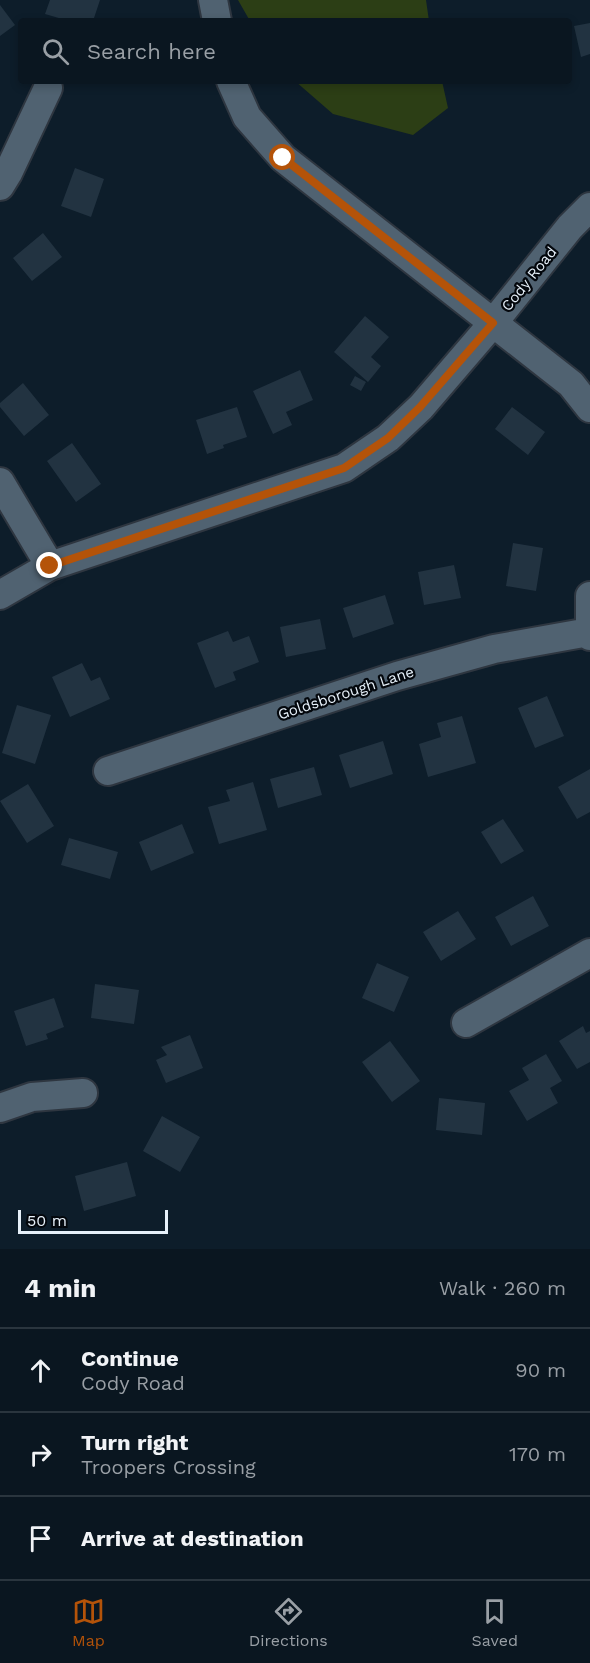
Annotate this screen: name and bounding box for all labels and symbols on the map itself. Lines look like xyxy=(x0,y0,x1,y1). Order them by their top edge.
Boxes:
route start xyxy=(269,144,295,170)
street label: Cody Road xyxy=(498,243,560,315)
route end xyxy=(36,552,62,578)
street label: Goldsborough Lane xyxy=(276,662,416,724)
scale bar xyxy=(18,1207,168,1234)

